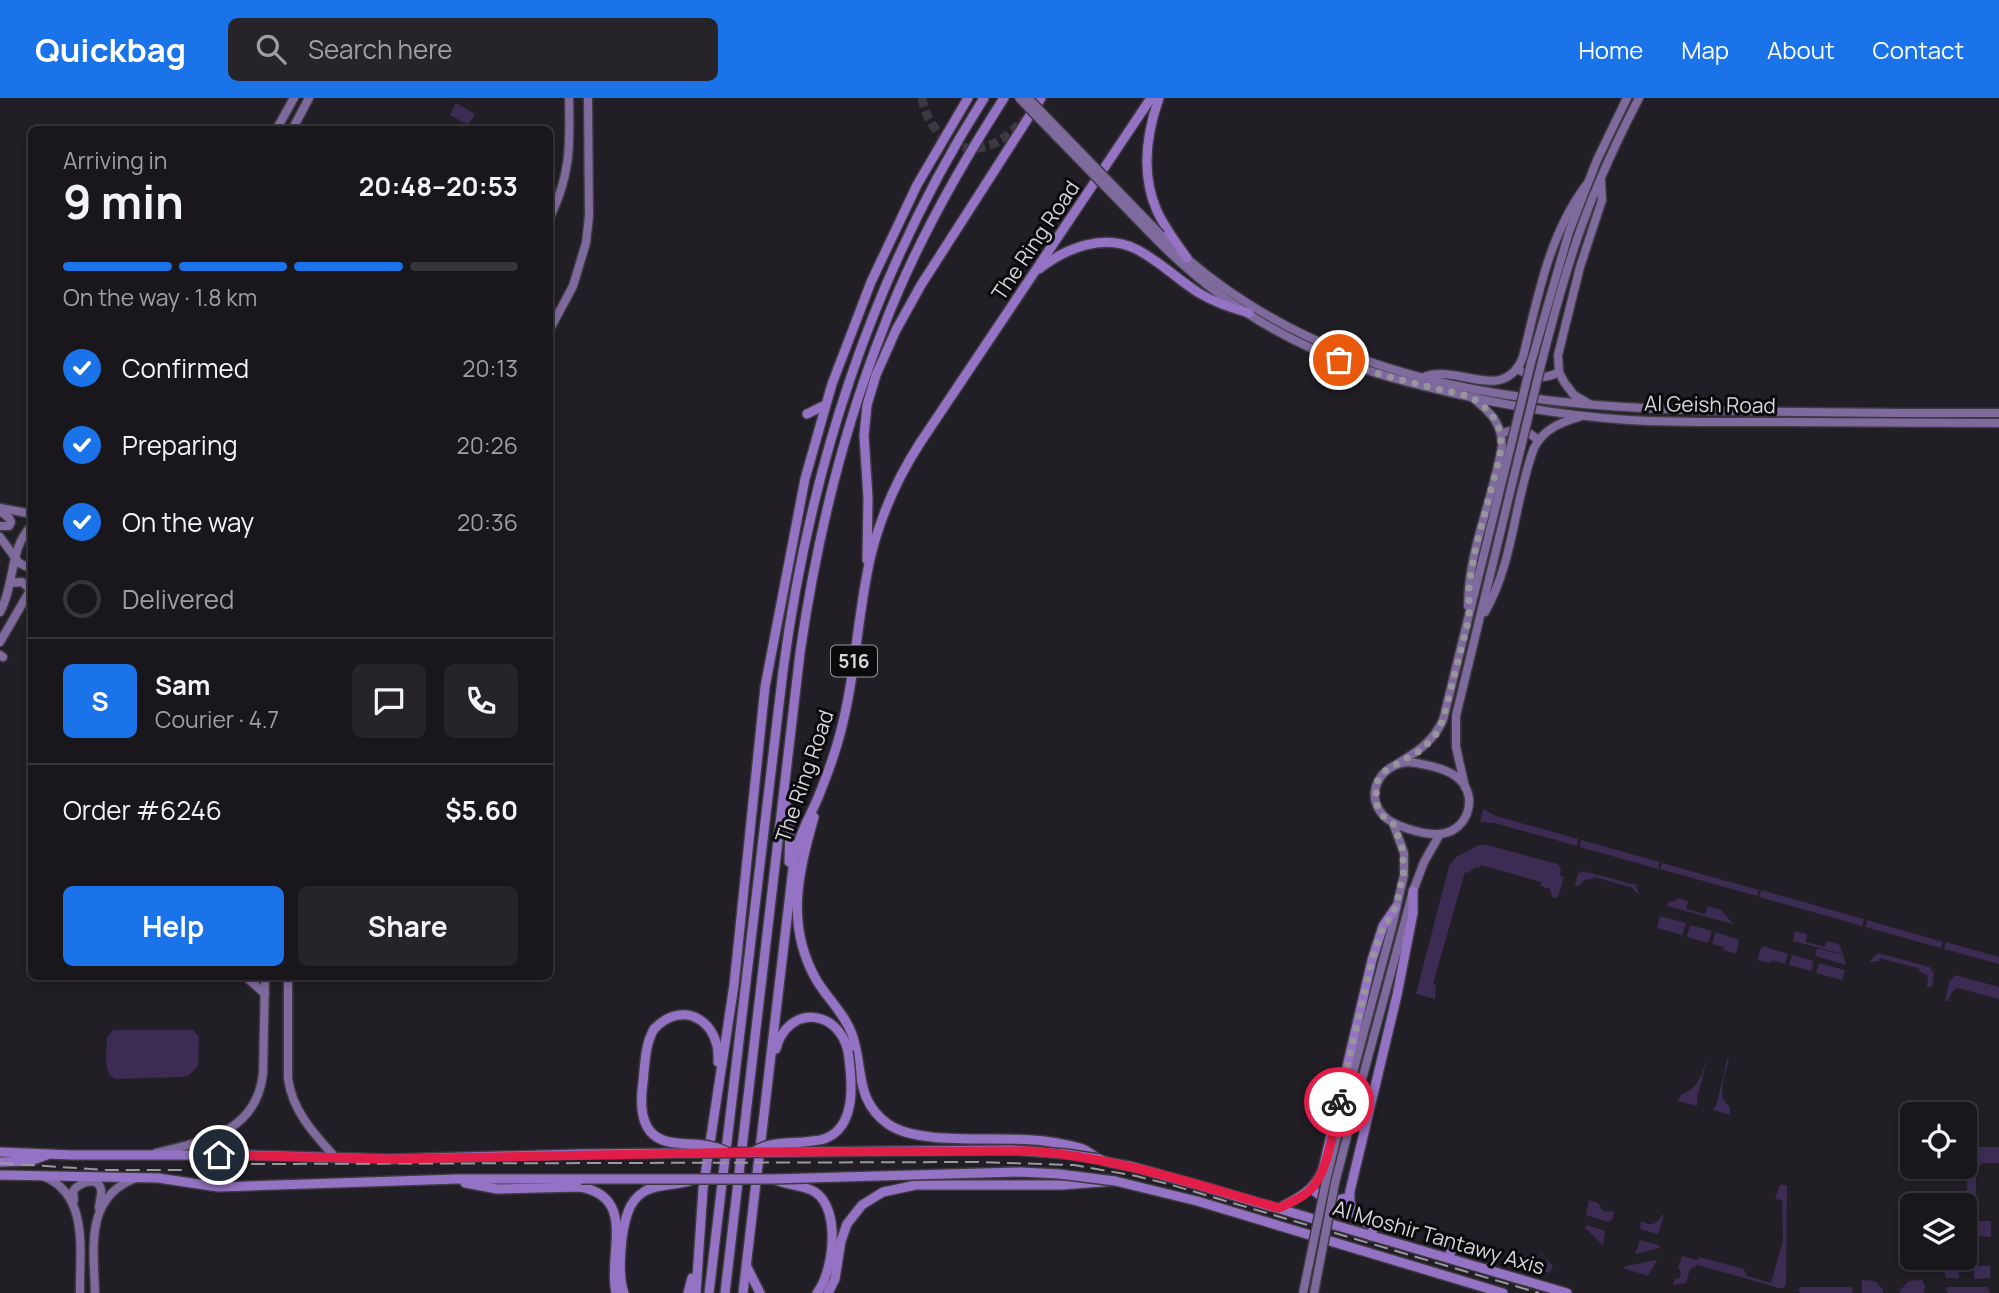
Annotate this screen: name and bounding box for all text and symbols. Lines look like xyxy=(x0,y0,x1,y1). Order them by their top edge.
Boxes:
search box xyxy=(228,18,718,81)
text: Quickbag xyxy=(35,27,186,72)
icon: search xyxy=(252,30,290,68)
text: Search here xyxy=(308,31,453,67)
text: Home xyxy=(1578,33,1643,66)
text: Map xyxy=(1681,33,1729,66)
text: About xyxy=(1767,33,1835,66)
text: Contact xyxy=(1873,33,1964,66)
text: Arriving in xyxy=(63,144,168,176)
text: 20:48–20:53 xyxy=(359,168,518,204)
text: 9 min xyxy=(63,170,184,233)
street label: The Ring Road xyxy=(985,175,1085,305)
text: On the way · 1.8 km xyxy=(63,281,257,313)
pin xyxy=(1309,330,1369,390)
icon: bag xyxy=(1320,341,1358,379)
icon: check xyxy=(63,349,101,387)
text: Confirmed xyxy=(122,350,249,386)
text: 20:13 xyxy=(462,352,518,384)
street label: Al Geish Road xyxy=(1644,389,1776,419)
icon: check xyxy=(63,426,101,464)
text: Preparing xyxy=(122,427,238,463)
text: 20:26 xyxy=(457,429,518,461)
icon: check xyxy=(63,503,101,541)
text: On the way xyxy=(122,504,254,540)
text: 20:36 xyxy=(457,506,518,538)
text: Delivered xyxy=(122,581,234,617)
road number: 516 xyxy=(831,646,877,676)
button: chat xyxy=(352,664,426,738)
button: phone xyxy=(444,664,518,738)
text: Sam xyxy=(155,667,210,703)
text: S xyxy=(91,683,109,719)
text: Courier · 4.7 xyxy=(155,703,279,735)
street label: The Ring Road xyxy=(768,706,840,846)
text: Order #6246 xyxy=(63,792,222,828)
text: $5.60 xyxy=(445,792,518,828)
button: Help xyxy=(63,886,284,966)
button: Share xyxy=(298,886,518,966)
courier xyxy=(1304,1067,1374,1137)
icon: bike xyxy=(1320,1083,1358,1121)
map controls xyxy=(1900,1102,1977,1270)
button: locate xyxy=(1900,1102,1977,1179)
pin xyxy=(189,1125,249,1185)
icon: home xyxy=(200,1136,238,1174)
street label: Al Moshir Tantawy Axis xyxy=(1330,1193,1548,1281)
button: layers xyxy=(1900,1193,1977,1270)

